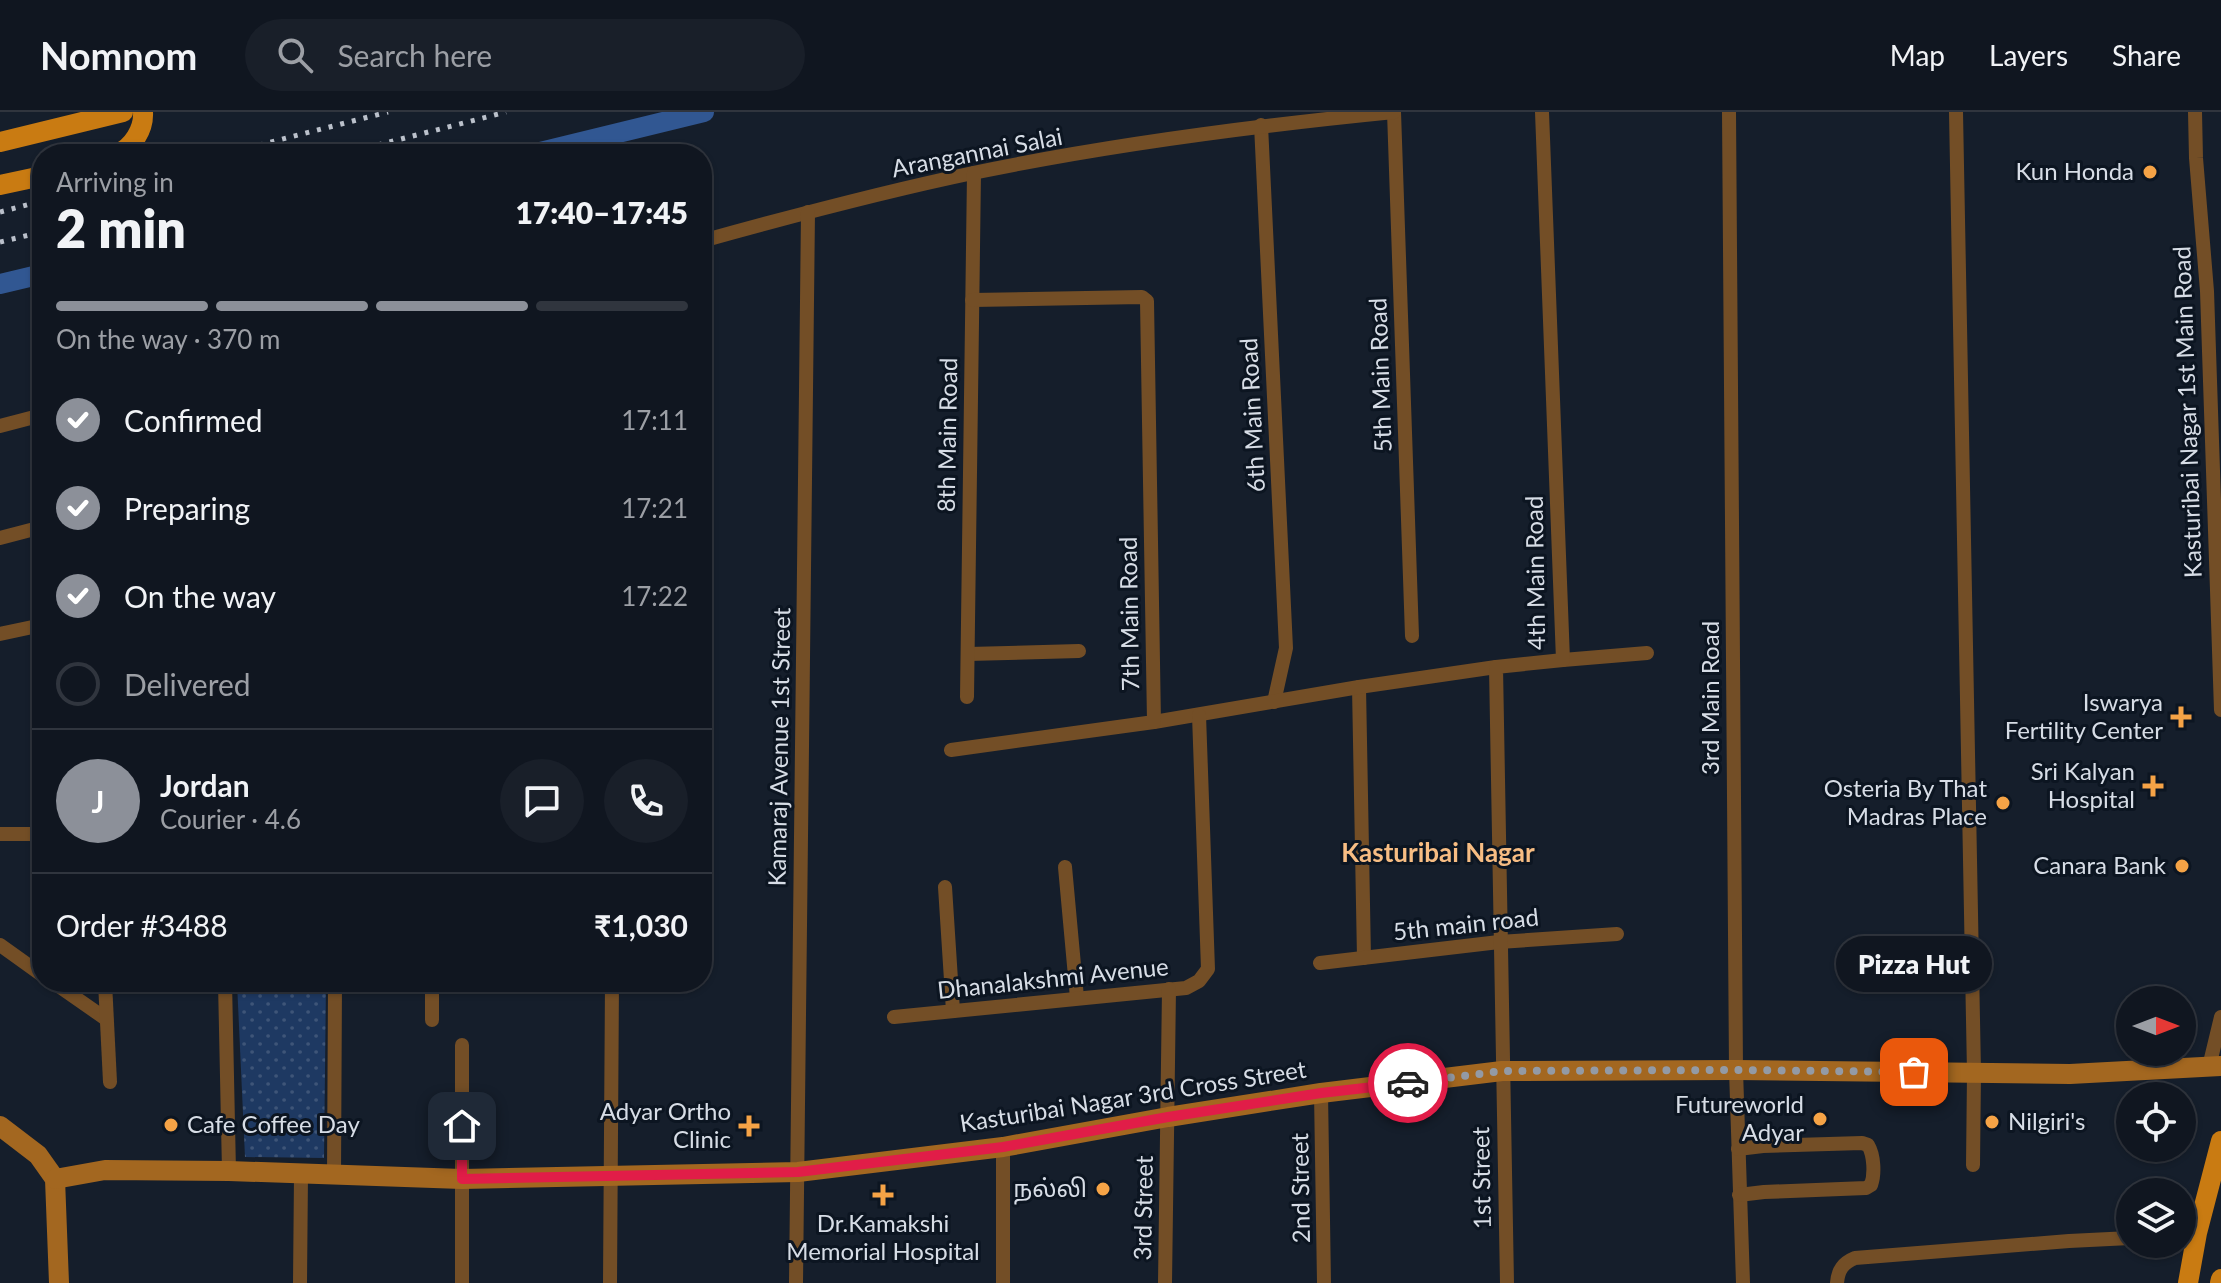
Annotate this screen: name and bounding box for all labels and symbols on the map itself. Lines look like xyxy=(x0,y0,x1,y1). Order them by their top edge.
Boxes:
street label: Arangannai Salai xyxy=(889,121,1065,182)
place label: Kun Honda xyxy=(2015,156,2134,185)
marker: Kun Honda xyxy=(2141,163,2159,181)
street label: Kasturibai Nagar 1st Main Road xyxy=(2166,246,2207,578)
street label: 5th Main Road xyxy=(1362,297,1397,453)
street label: 6th Main Road xyxy=(1233,337,1270,493)
street label: 8th Main Road xyxy=(931,358,962,512)
street label: 4th Main Road xyxy=(1519,496,1550,650)
street label: 7th Main Road xyxy=(1113,537,1144,691)
street label: Kamaraj Avenue 1st Street xyxy=(762,607,795,887)
street label: 3rd Main Road xyxy=(1695,621,1724,775)
place label: Iswarya Fertility Center xyxy=(2005,687,2163,744)
marker: Iswarya Fertility Center xyxy=(2170,706,2192,728)
place label: Sri Kalyan Hospital xyxy=(2031,756,2135,813)
place label: Osteria By That Madras Place xyxy=(1824,773,1987,830)
marker: Sri Kalyan Hospital xyxy=(2142,775,2164,797)
marker: Osteria By That Madras Place xyxy=(1994,794,2012,812)
district label: Kasturibai Nagar xyxy=(1341,836,1535,868)
place label: Canara Bank xyxy=(2033,850,2167,879)
marker: Canara Bank xyxy=(2173,857,2191,875)
street label: 5th main road xyxy=(1392,901,1540,946)
callout: Pizza Hut xyxy=(1836,936,1992,992)
street label: Dhanalakshmi Avenue xyxy=(936,951,1170,1004)
north arrow xyxy=(2116,986,2196,1066)
pin xyxy=(1880,1038,1948,1106)
courier xyxy=(1368,1043,1448,1123)
street label: Kasturibai Nagar 3rd Cross Street xyxy=(958,1054,1308,1137)
place label: Futureworld Adyar xyxy=(1675,1089,1804,1146)
pin xyxy=(428,1092,496,1160)
place label: Adyar Ortho Clinic xyxy=(600,1096,731,1153)
place label: Nilgiri's xyxy=(2008,1106,2085,1135)
place label: Cafe Coffee Day xyxy=(187,1109,360,1138)
marker: Futureworld Adyar xyxy=(1811,1110,1829,1128)
marker: Nilgiri's xyxy=(1983,1113,2001,1131)
marker: Adyar Ortho Clinic xyxy=(738,1115,760,1137)
marker: Cafe Coffee Day xyxy=(162,1116,180,1134)
street label: 1st Street xyxy=(1465,1126,1496,1229)
street label: 2nd Street xyxy=(1284,1132,1315,1243)
street label: 3rd Street xyxy=(1127,1155,1158,1261)
place label: நல்லி xyxy=(1013,1173,1087,1205)
marker: நல்லி xyxy=(1094,1180,1112,1198)
marker: Dr.Kamakshi Memorial Hospital xyxy=(872,1184,894,1206)
place label: Dr.Kamakshi Memorial Hospital xyxy=(786,1208,980,1265)

